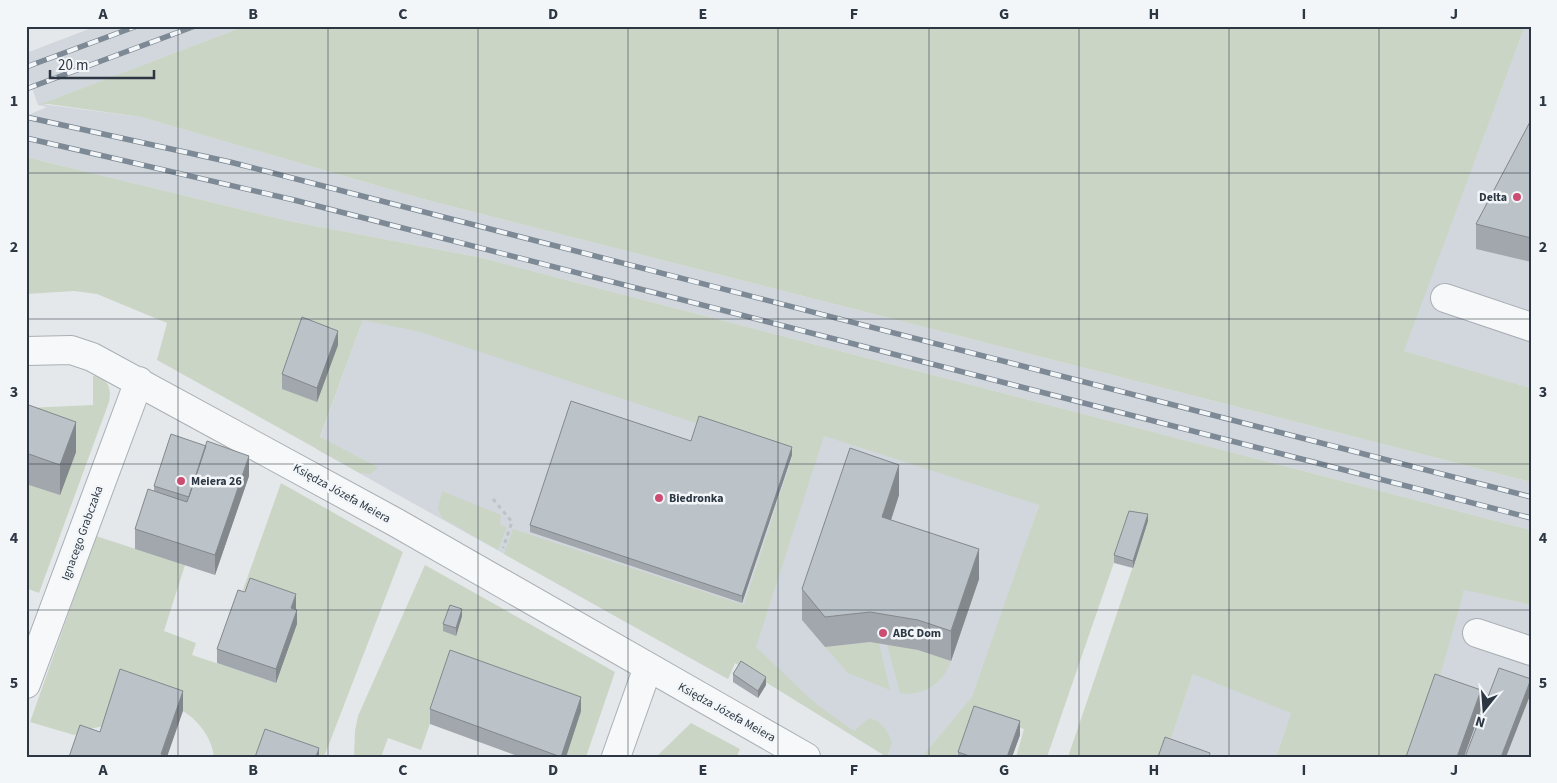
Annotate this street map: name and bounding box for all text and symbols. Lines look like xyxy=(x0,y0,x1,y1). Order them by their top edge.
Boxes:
text: A xyxy=(97,3,108,25)
text: B xyxy=(248,3,258,25)
text: C xyxy=(398,3,408,25)
text: D xyxy=(548,3,558,25)
text: E xyxy=(699,3,707,25)
text: F xyxy=(850,3,858,25)
text: G xyxy=(999,3,1009,25)
text: H xyxy=(1149,3,1159,25)
text: I xyxy=(1302,3,1306,25)
text: J xyxy=(1450,3,1458,25)
scale bar xyxy=(50,48,154,80)
text: 20 m xyxy=(58,55,88,76)
text: 1 xyxy=(10,90,18,112)
text: 1 xyxy=(1539,90,1547,112)
place label: Delta xyxy=(1479,189,1507,206)
marker: Delta xyxy=(1511,191,1523,203)
text: 2 xyxy=(10,236,18,258)
text: 2 xyxy=(1539,236,1547,258)
text: 3 xyxy=(10,381,18,403)
text: 3 xyxy=(1539,381,1547,403)
street label: Księdza Józefa Meiera xyxy=(290,460,394,527)
place label: Meiera 26 xyxy=(191,473,242,490)
marker: Meiera 26 xyxy=(175,475,187,487)
street label: Ignacego Grabczaka xyxy=(57,483,108,583)
place label: Biedronka xyxy=(669,490,724,507)
marker: Biedronka xyxy=(653,492,665,504)
text: 4 xyxy=(10,527,19,549)
text: 4 xyxy=(1539,527,1548,549)
place label: ABC Dom xyxy=(892,625,941,642)
marker: ABC Dom xyxy=(877,627,889,639)
text: 5 xyxy=(10,672,18,694)
text: 5 xyxy=(1539,672,1547,694)
street label: Księdza Józefa Meiera xyxy=(675,679,779,746)
north arrow xyxy=(1460,686,1510,736)
text: N xyxy=(1473,711,1488,732)
text: A xyxy=(97,759,108,781)
text: B xyxy=(248,759,258,781)
text: C xyxy=(398,759,408,781)
text: D xyxy=(548,759,558,781)
text: E xyxy=(699,759,707,781)
text: F xyxy=(850,759,858,781)
text: G xyxy=(999,759,1009,781)
text: H xyxy=(1149,759,1159,781)
text: I xyxy=(1302,759,1306,781)
text: J xyxy=(1450,759,1458,781)

